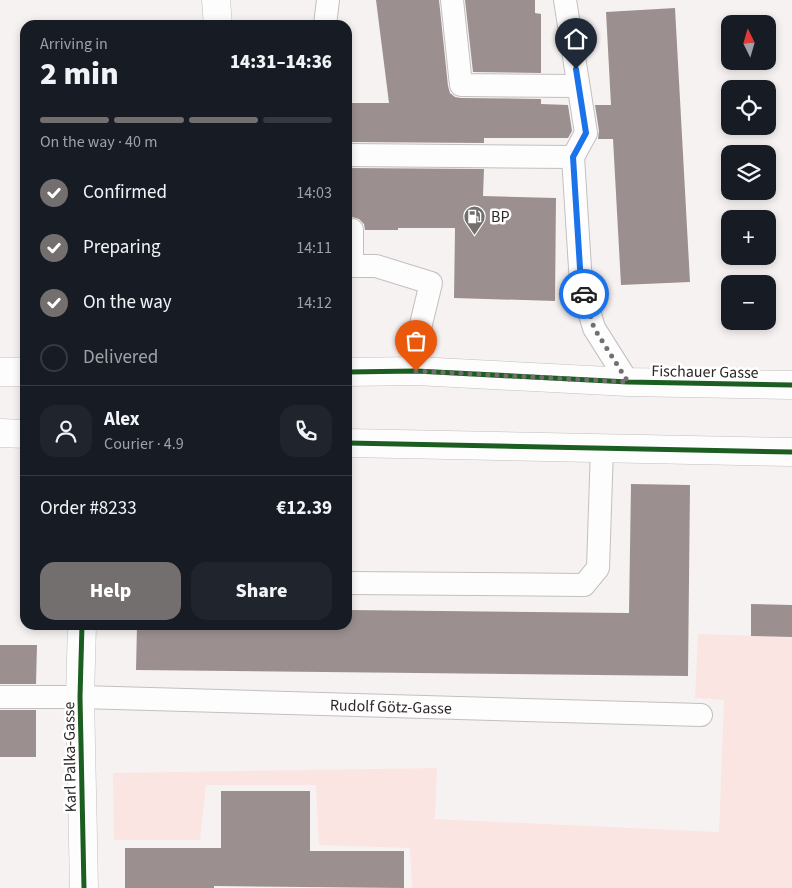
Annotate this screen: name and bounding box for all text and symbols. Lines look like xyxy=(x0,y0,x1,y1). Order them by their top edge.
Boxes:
north arrow xyxy=(721,15,776,70)
map controls xyxy=(721,15,776,330)
pin xyxy=(555,18,597,69)
icon: home xyxy=(562,25,590,53)
text: Arriving in xyxy=(40,33,108,55)
text: 14:31–14:36 xyxy=(230,49,332,76)
text: 2 min xyxy=(40,51,119,97)
button: locate xyxy=(721,80,776,135)
text: On the way · 40 m xyxy=(40,131,157,153)
button: layers xyxy=(721,145,776,200)
icon: check xyxy=(40,179,68,207)
text: Confirmed xyxy=(83,179,167,206)
text: 14:03 xyxy=(296,182,332,204)
fuel station icon: BP xyxy=(463,204,487,235)
place label: BP xyxy=(491,206,509,228)
button: + xyxy=(721,210,776,265)
icon: check xyxy=(40,234,68,262)
text: Preparing xyxy=(83,234,161,261)
text: 14:11 xyxy=(296,237,332,259)
courier xyxy=(559,269,609,319)
button: − xyxy=(721,275,776,330)
icon: car xyxy=(570,280,598,308)
icon: check xyxy=(40,289,68,317)
text: On the way xyxy=(83,289,172,316)
text: 14:12 xyxy=(296,292,332,314)
pin xyxy=(395,320,437,371)
icon: bag xyxy=(402,327,430,355)
text: Delivered xyxy=(83,344,158,371)
street label: Fischauer Gasse xyxy=(651,360,759,384)
button: person xyxy=(40,405,92,457)
button: phone xyxy=(280,405,332,457)
text: Alex xyxy=(104,406,140,433)
text: Courier · 4.9 xyxy=(104,433,184,455)
text: Order #8233 xyxy=(40,495,137,522)
text: €12.39 xyxy=(276,495,332,522)
button: Help xyxy=(40,562,181,620)
button: Share xyxy=(191,562,332,620)
street label: Rudolf Götz-Gasse xyxy=(330,694,452,720)
street label: Karl Palka-Gasse xyxy=(58,701,82,813)

